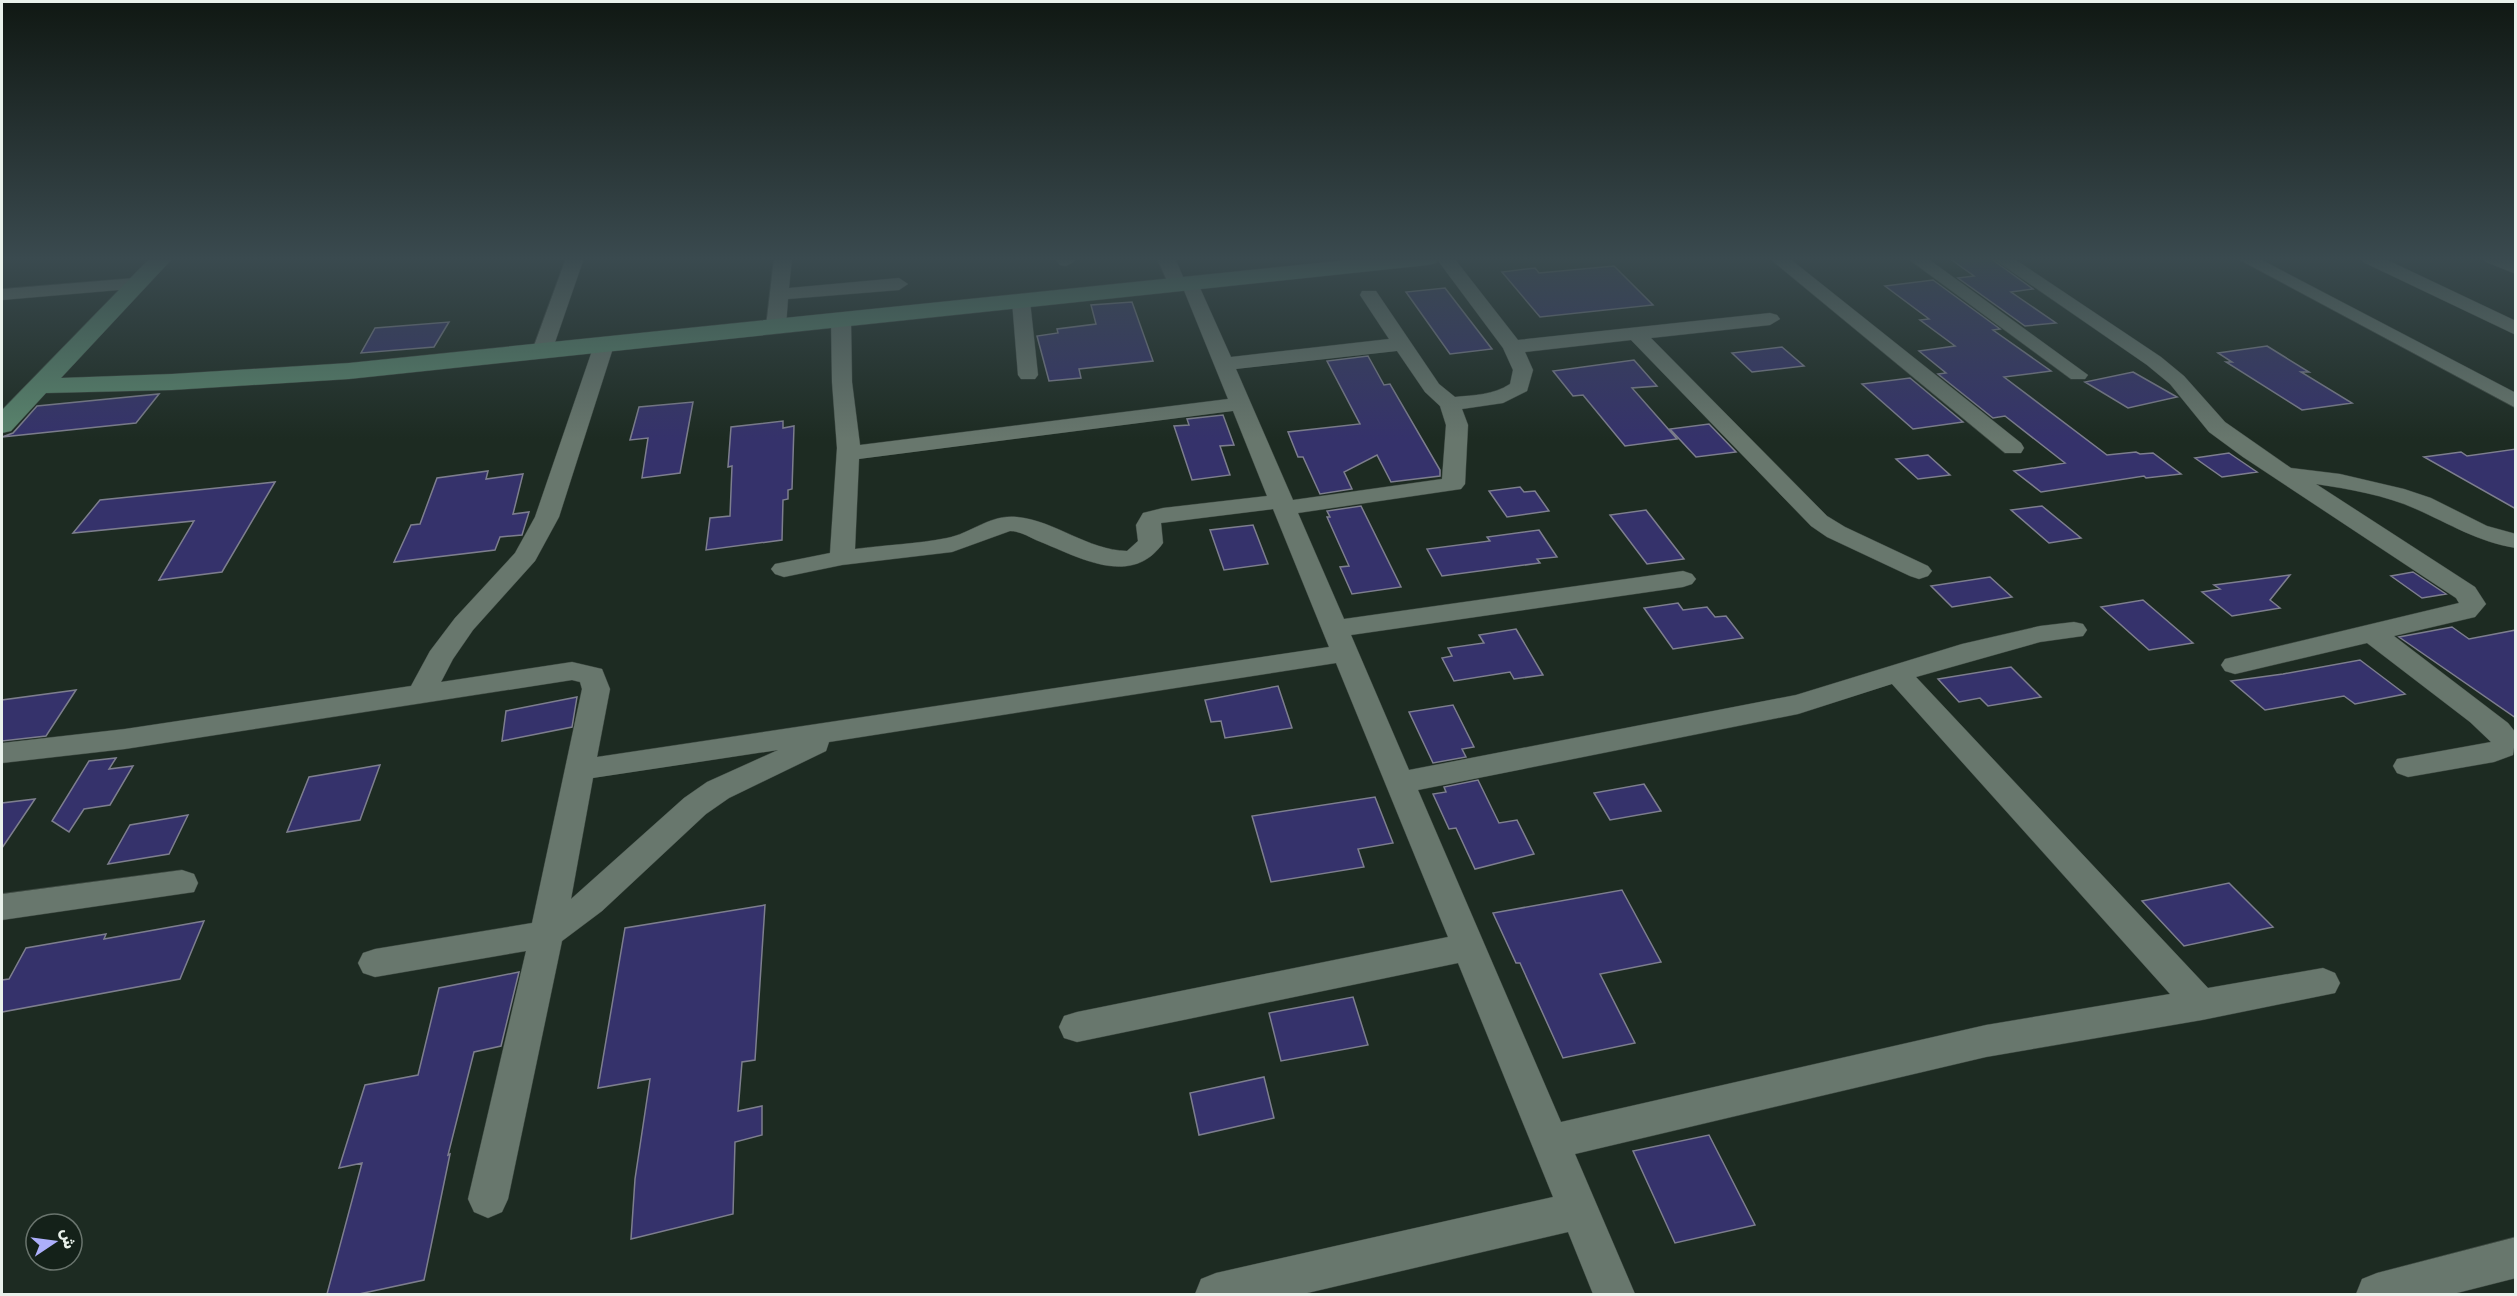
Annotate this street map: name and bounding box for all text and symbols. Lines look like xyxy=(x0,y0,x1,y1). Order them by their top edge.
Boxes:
north arrow xyxy=(24,1212,84,1272)
text: ش xyxy=(57,1227,80,1251)

